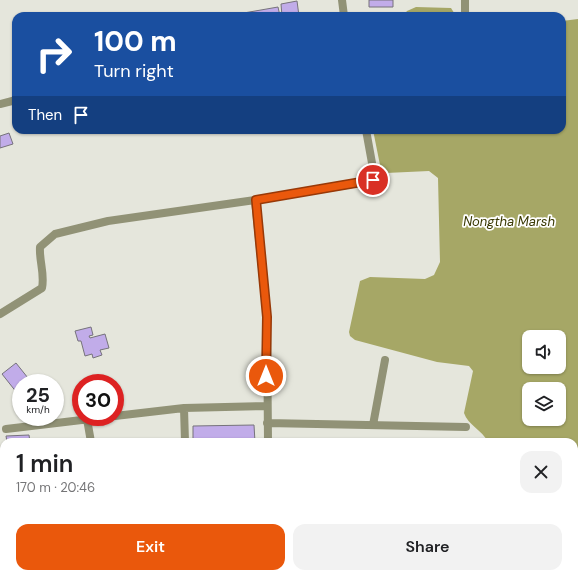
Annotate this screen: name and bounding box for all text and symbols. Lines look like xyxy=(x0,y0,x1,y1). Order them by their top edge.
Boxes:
text: 100 m xyxy=(94,23,177,60)
icon: right xyxy=(28,28,80,80)
text: Turn right xyxy=(94,59,174,83)
icon: arrive xyxy=(70,104,92,126)
text: Then xyxy=(28,105,62,125)
pin xyxy=(356,163,390,197)
icon: arrive xyxy=(362,169,384,191)
water label: Nongtha Marsh xyxy=(463,213,555,230)
map controls xyxy=(522,330,566,426)
button: sound xyxy=(522,330,566,374)
position arrow xyxy=(245,355,287,397)
speed limit sign: 30 xyxy=(72,374,124,426)
text: 25 xyxy=(26,382,50,408)
button: layers xyxy=(522,382,566,426)
text: km/h xyxy=(26,403,50,416)
text: 1 min xyxy=(16,448,73,479)
button: close xyxy=(520,451,562,493)
text: 170 m · 20:46 xyxy=(16,479,95,496)
button: Exit xyxy=(16,524,285,570)
button: Share xyxy=(293,524,562,570)

